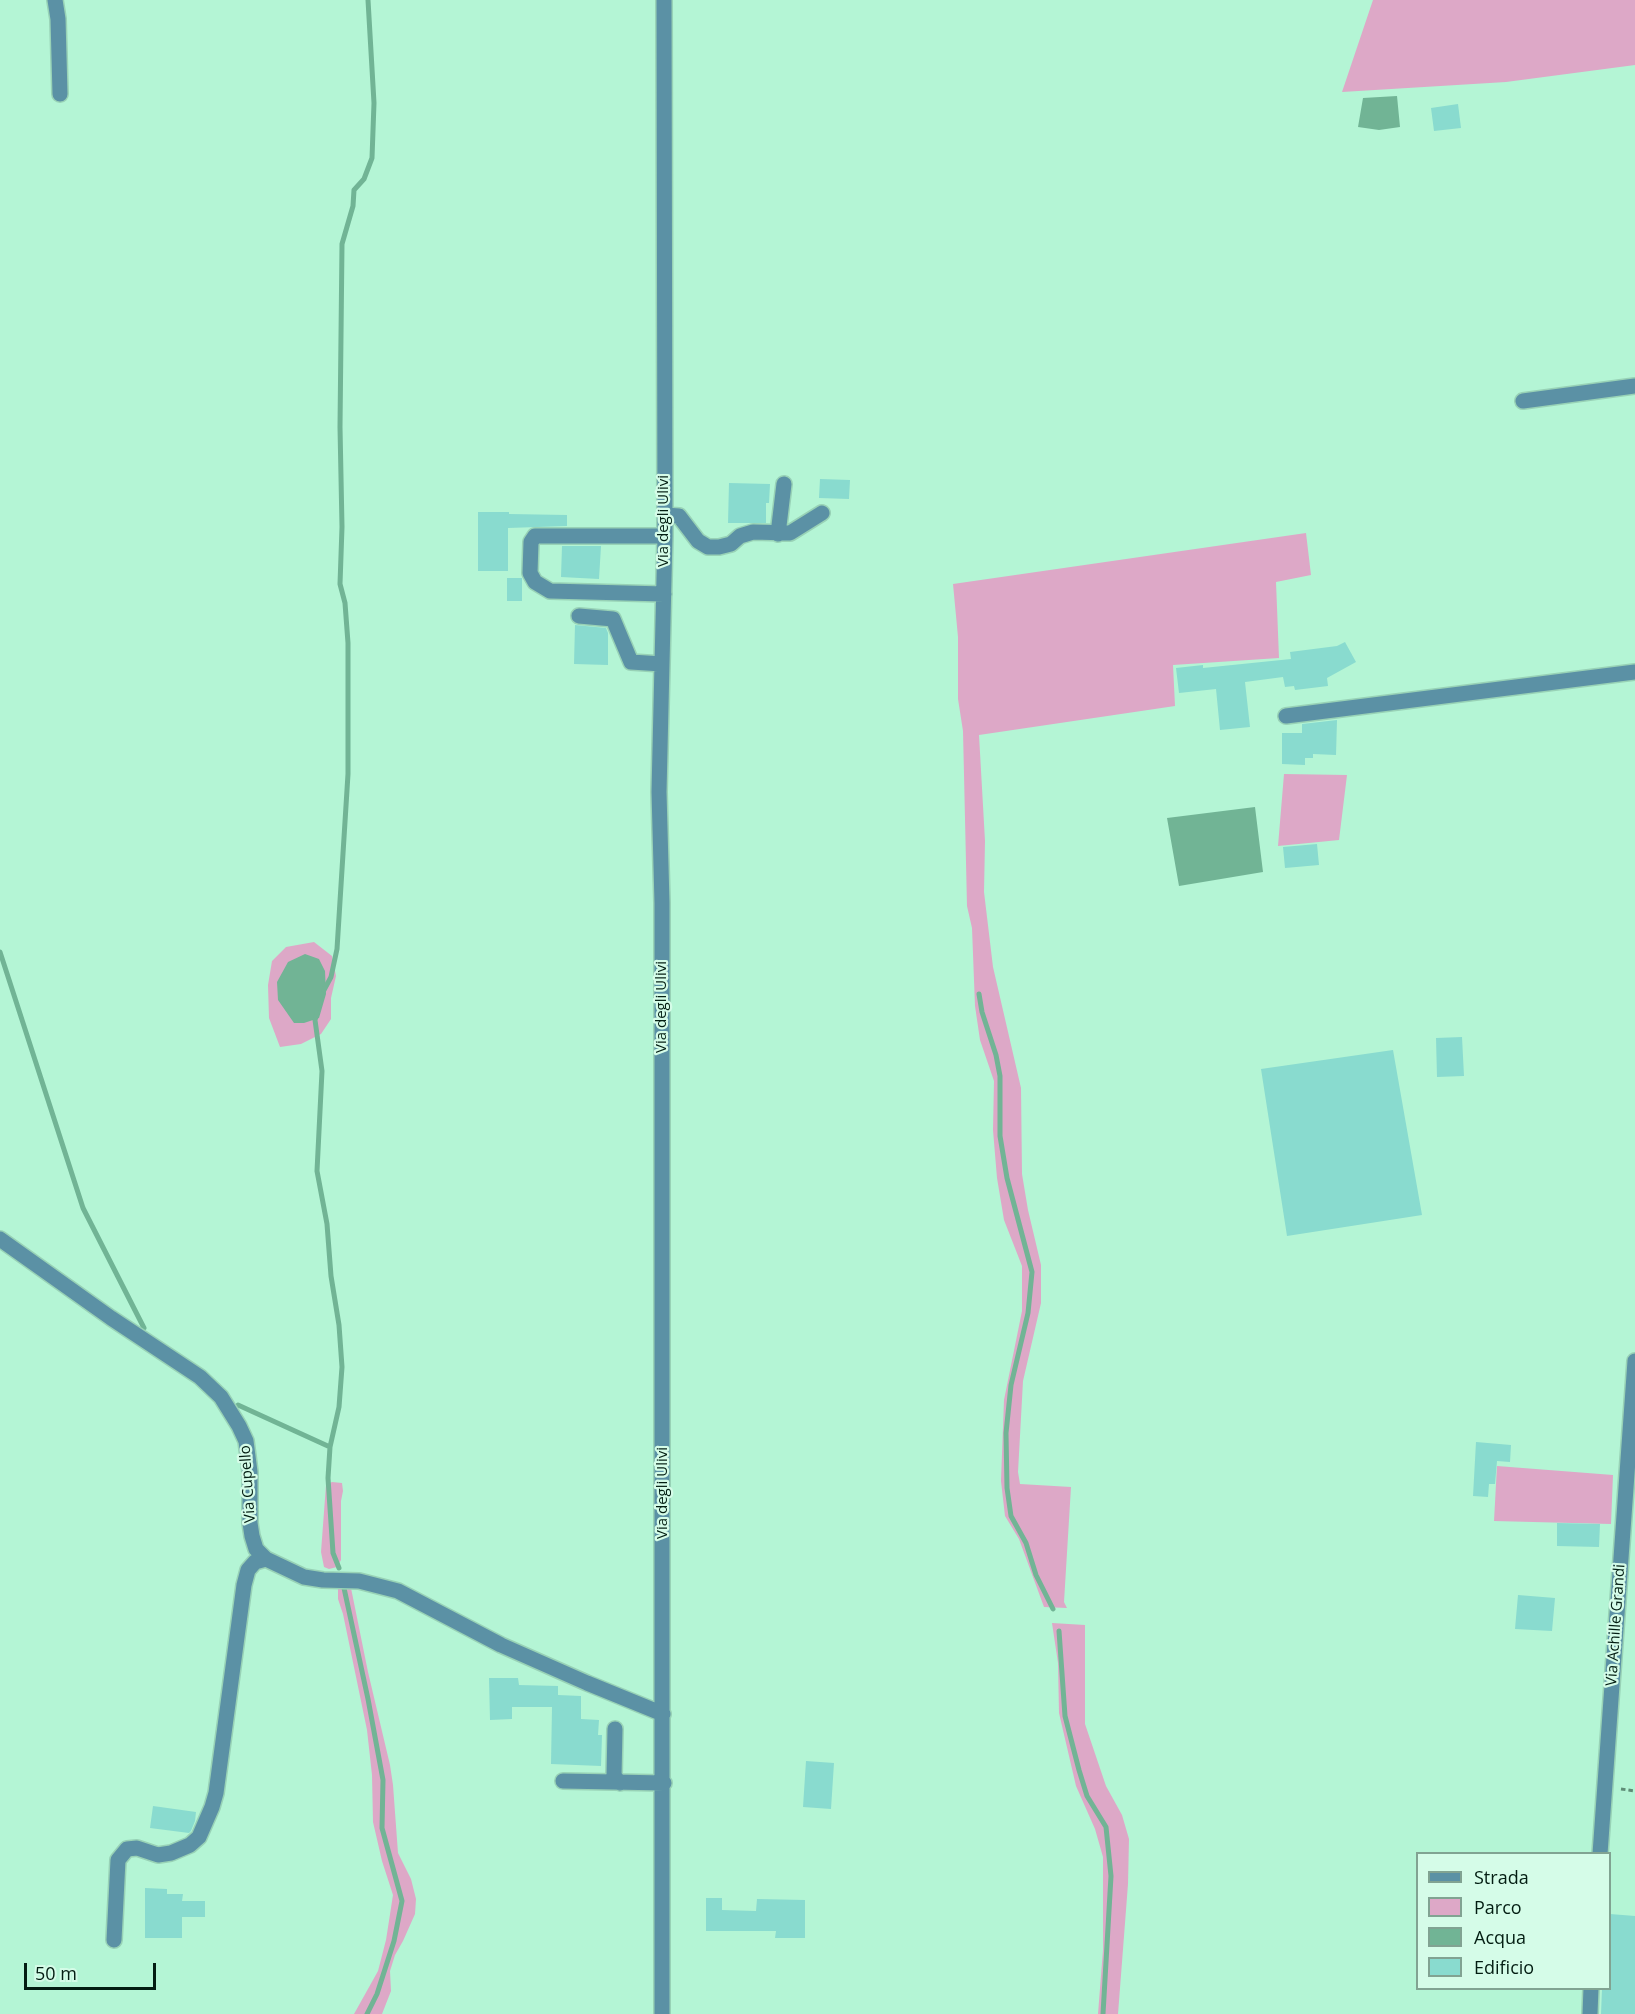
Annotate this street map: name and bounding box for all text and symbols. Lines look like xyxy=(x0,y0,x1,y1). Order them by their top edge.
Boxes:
street label: Via degli Ulivi xyxy=(655,475,673,567)
street label: Via degli Ulivi xyxy=(653,961,671,1053)
street label: Via Cupello xyxy=(236,1445,260,1523)
street label: Via degli Ulivi xyxy=(654,1447,672,1539)
street label: Via Achille Grandi xyxy=(1603,1563,1629,1687)
legend xyxy=(1416,1852,1611,1990)
text: Strada xyxy=(1474,1865,1529,1889)
text: Parco xyxy=(1474,1895,1522,1919)
text: Acqua xyxy=(1474,1925,1526,1949)
scale bar xyxy=(27,1951,159,1989)
text: Edificio xyxy=(1474,1955,1534,1979)
text: 50 m xyxy=(35,1961,77,1985)

